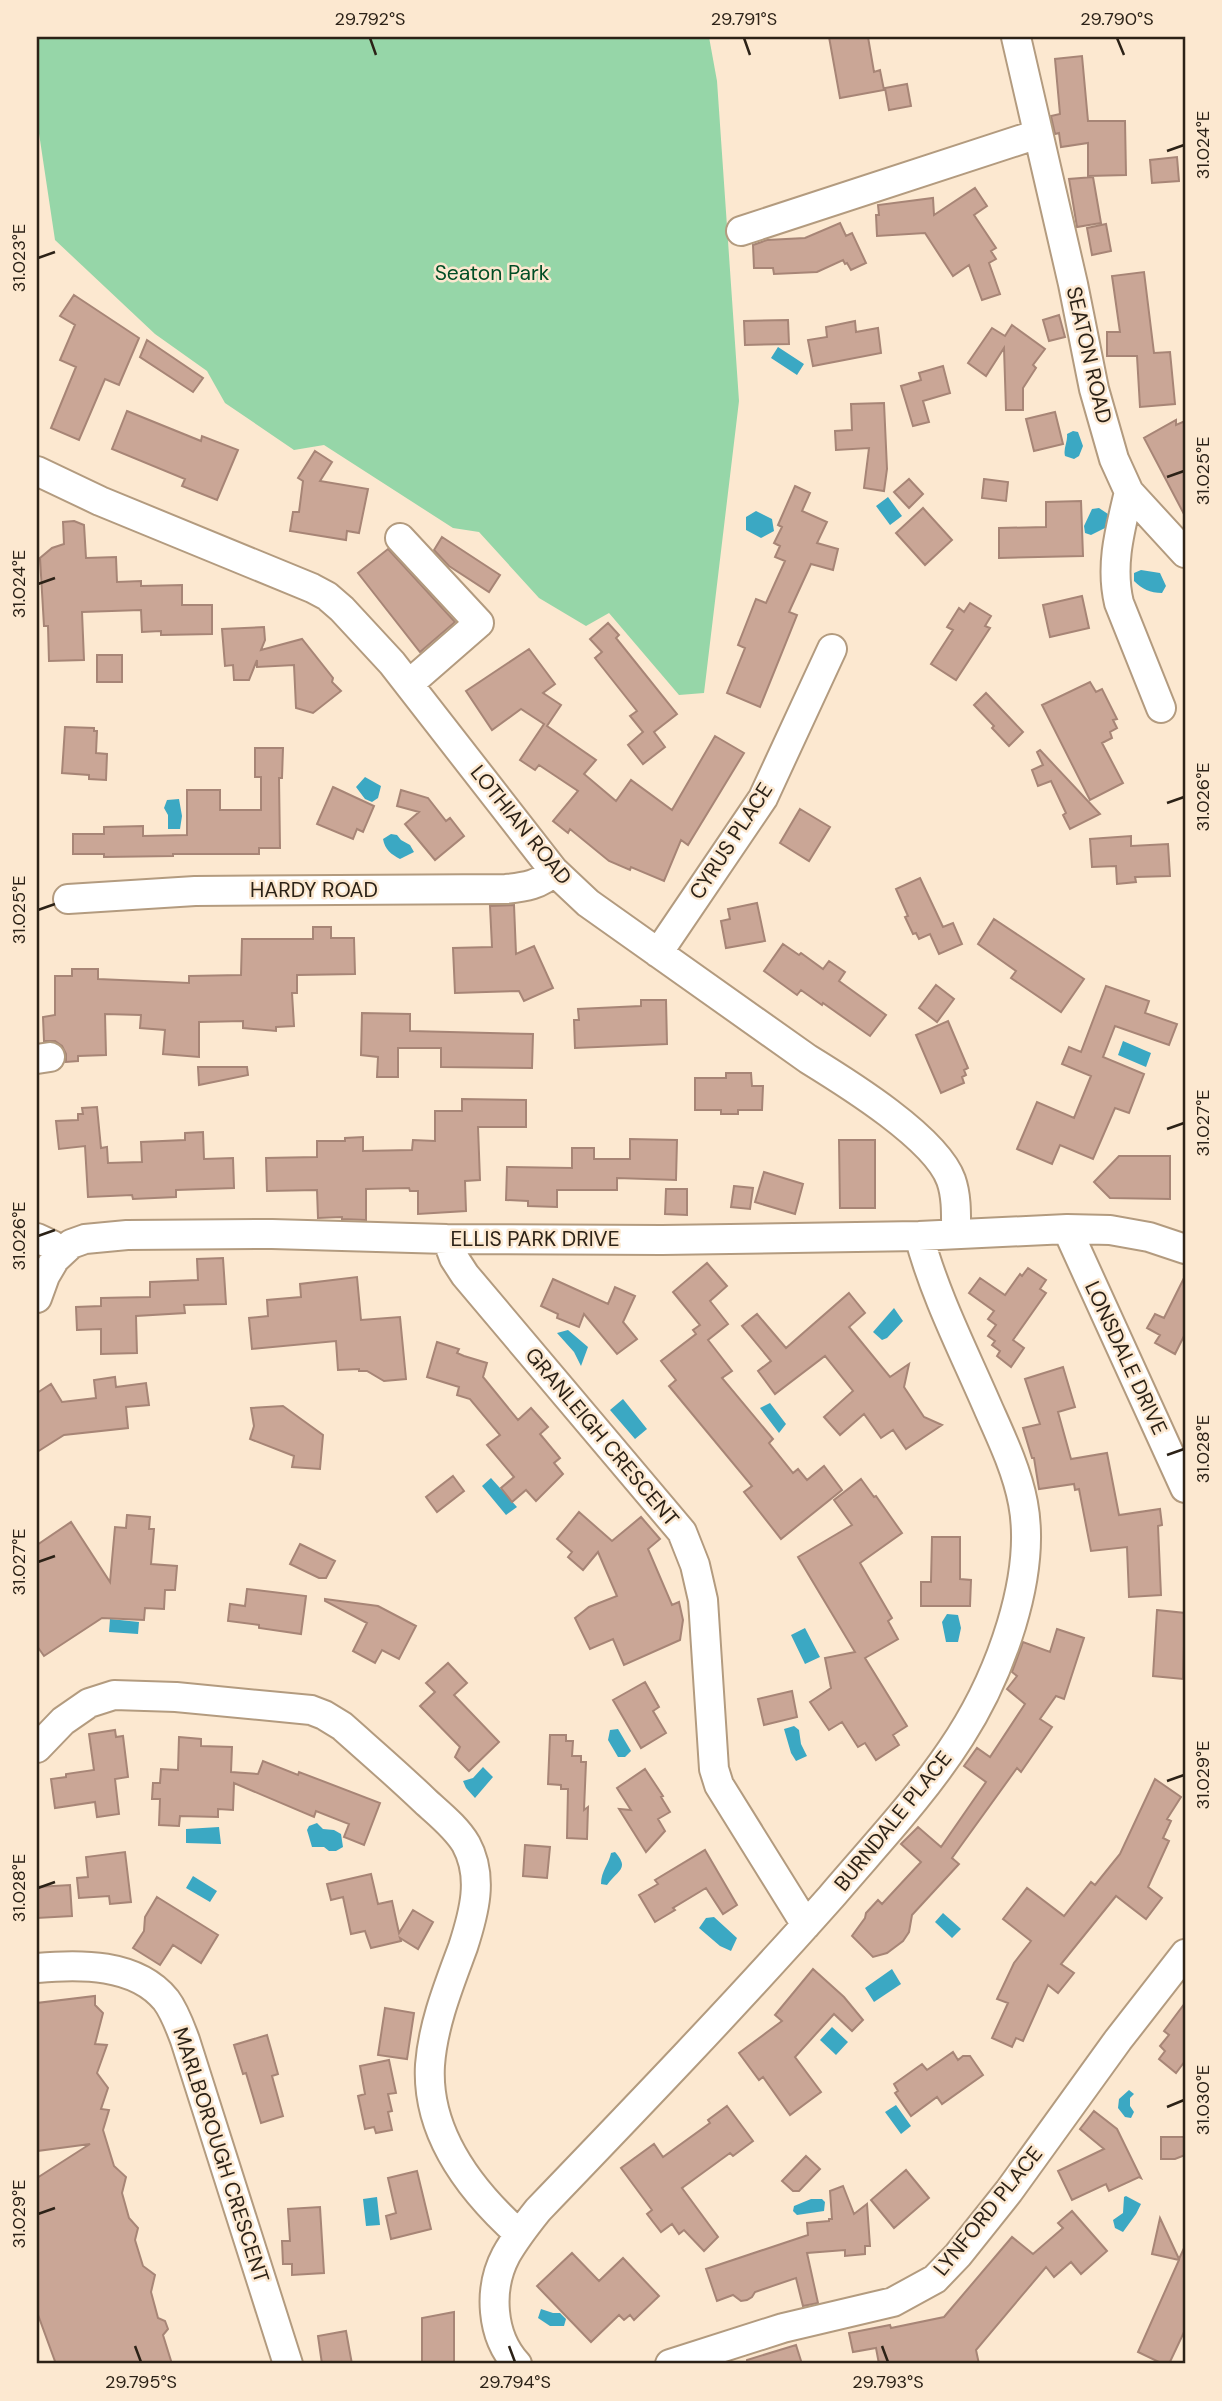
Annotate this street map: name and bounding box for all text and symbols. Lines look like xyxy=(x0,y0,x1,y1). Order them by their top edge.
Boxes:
text: 29.792°S xyxy=(334,7,406,31)
text: 29.791°S xyxy=(711,7,777,31)
text: 29.790°S xyxy=(1080,7,1154,31)
text: 31.024°E xyxy=(1191,111,1215,179)
text: 31.023°E xyxy=(7,224,31,292)
park label: Seaton Park xyxy=(435,259,550,287)
street label: SEATON ROAD xyxy=(1060,284,1118,426)
text: 31.025°E xyxy=(1191,437,1215,505)
text: 31.024°E xyxy=(7,550,31,618)
street label: LOTHIAN ROAD xyxy=(464,759,578,891)
text: 31.026°E xyxy=(1191,763,1215,831)
street label: CYRUS PLACE xyxy=(683,777,779,905)
text: 31.025°E xyxy=(7,876,31,944)
street label: HARDY ROAD xyxy=(250,876,378,904)
text: 31.027°E xyxy=(1191,1090,1215,1156)
text: 31.026°E xyxy=(7,1202,31,1270)
street label: ELLIS PARK DRIVE xyxy=(450,1225,620,1253)
street label: LONSDALE DRIVE xyxy=(1078,1277,1174,1439)
street label: GRANLEIGH CRESCENT xyxy=(519,1342,685,1532)
text: 31.028°E xyxy=(1191,1415,1215,1483)
text: 31.027°E xyxy=(7,1529,31,1595)
text: 31.029°E xyxy=(1191,1741,1215,1809)
street label: BURNDALE PLACE xyxy=(828,1745,958,1897)
text: 31.028°E xyxy=(7,1854,31,1922)
street label: MARLBOROUGH CRESCENT xyxy=(166,2024,276,2287)
text: 31.030°E xyxy=(1191,2065,1215,2135)
street label: LYNFORD PLACE xyxy=(927,2140,1049,2282)
text: 31.029°E xyxy=(7,2180,31,2248)
text: 29.795°S xyxy=(105,2370,177,2394)
text: 29.794°S xyxy=(479,2370,551,2394)
text: 29.793°S xyxy=(852,2370,924,2394)

